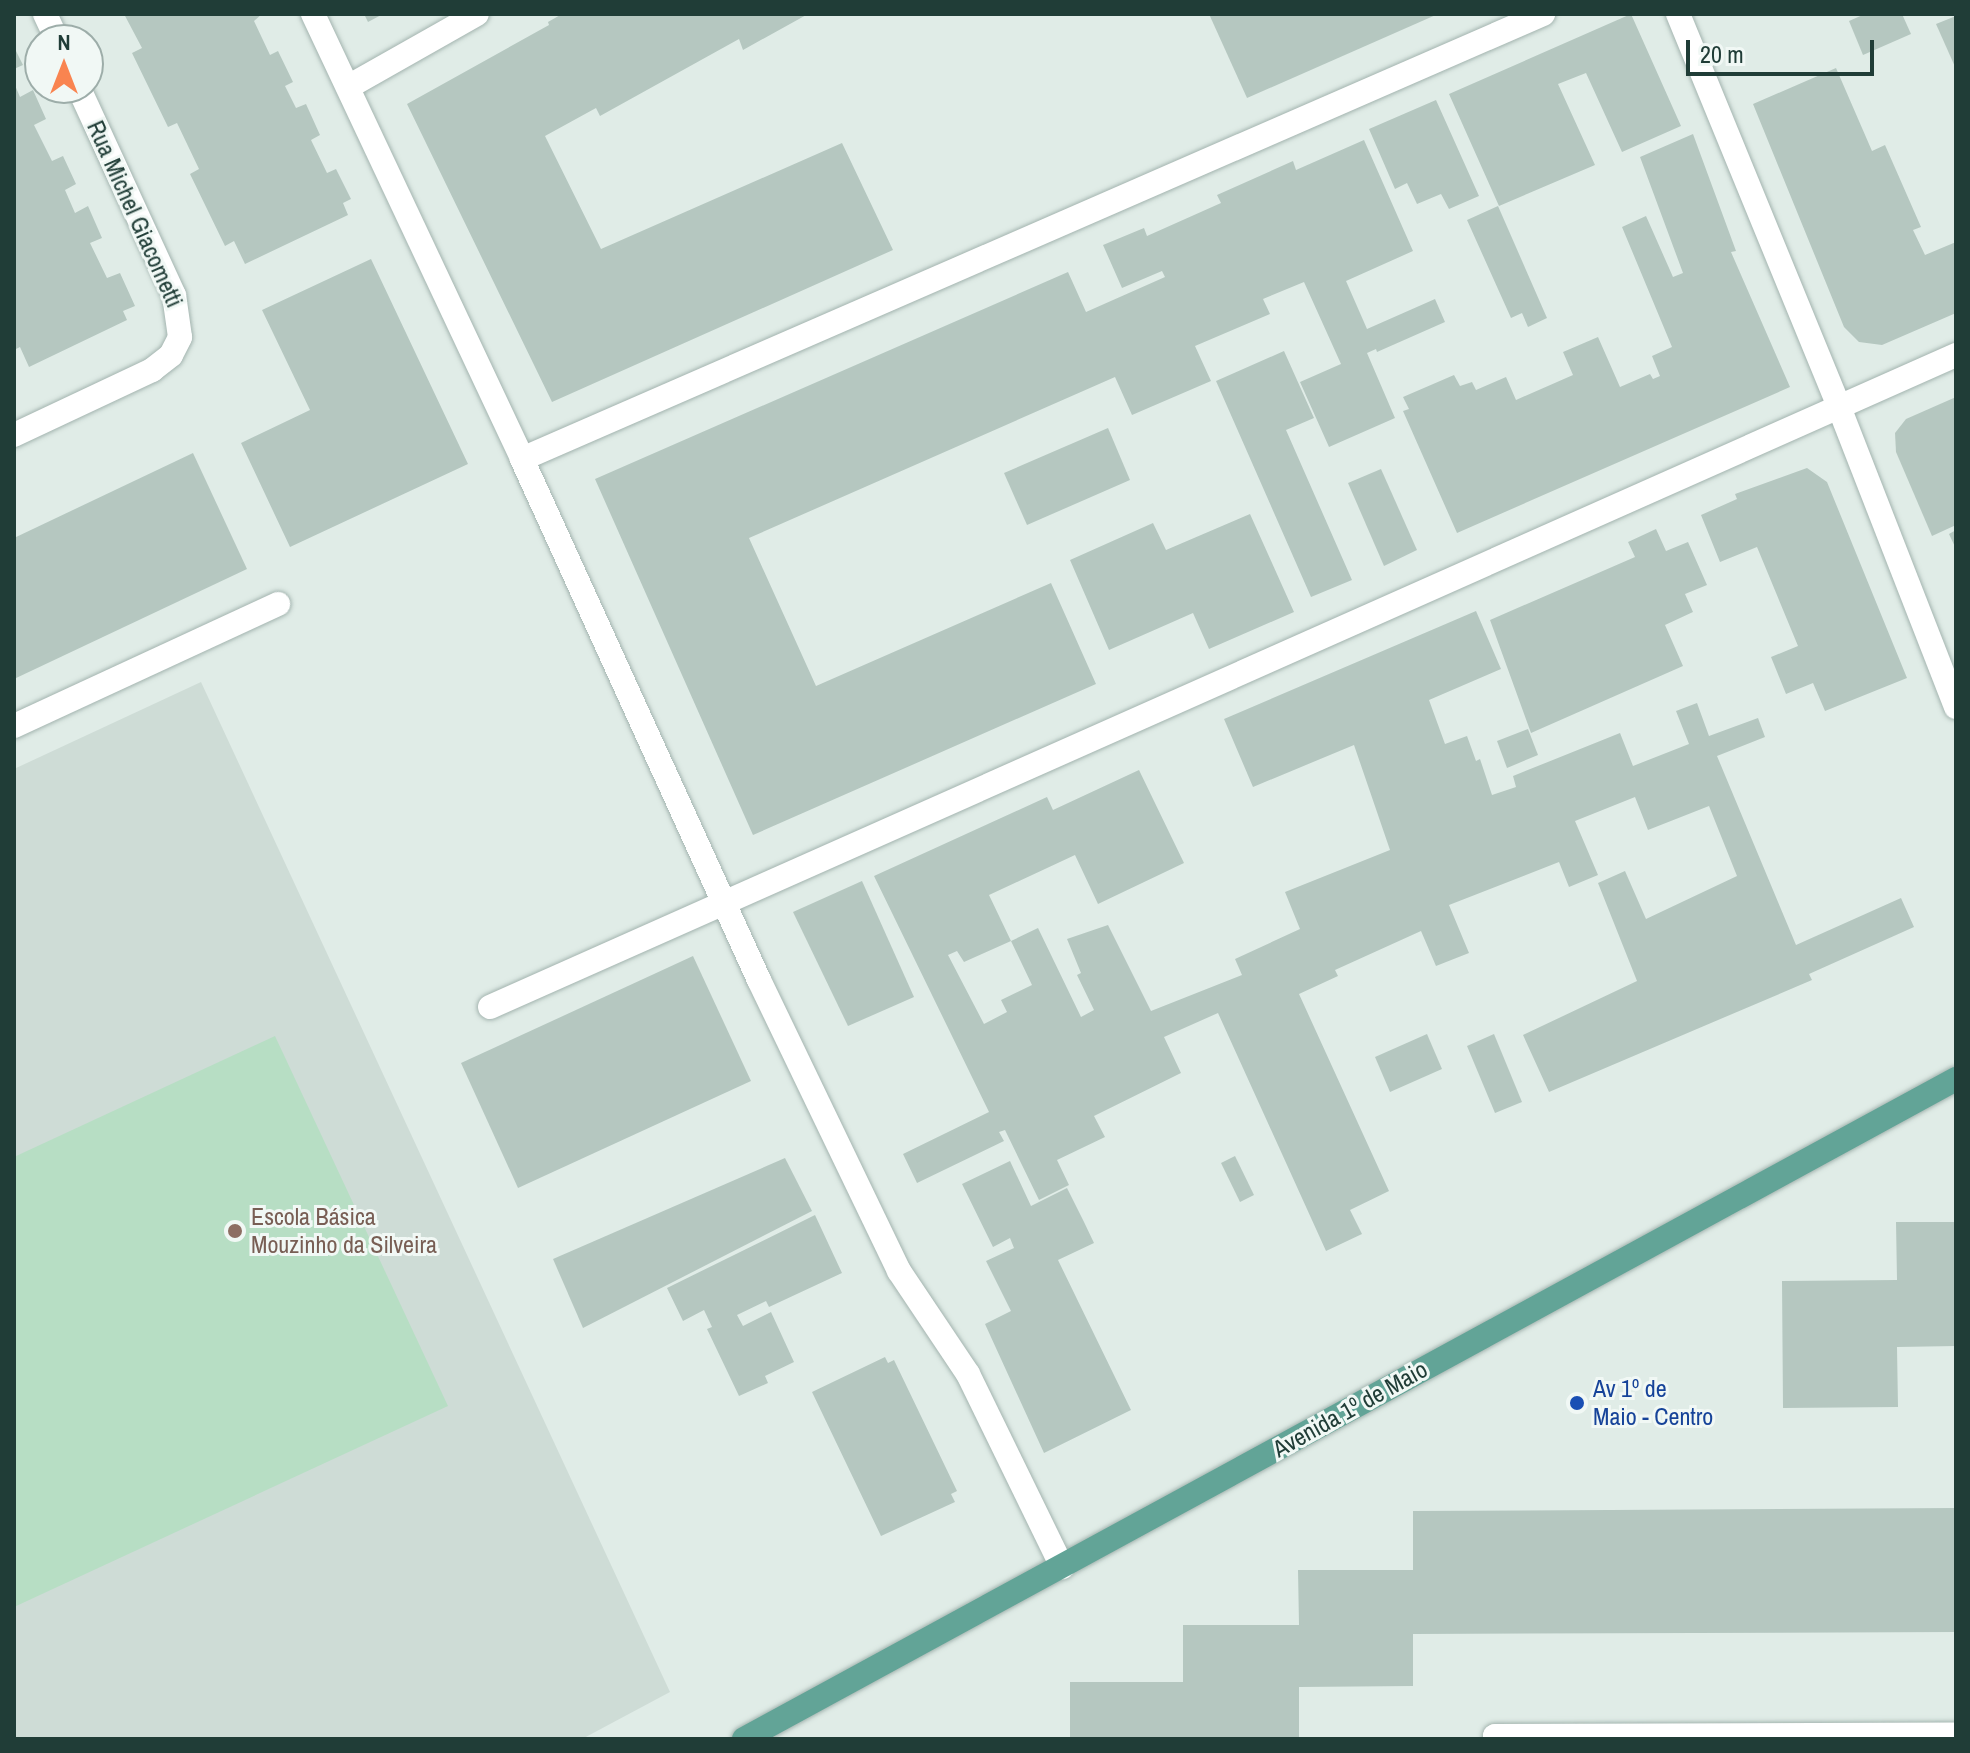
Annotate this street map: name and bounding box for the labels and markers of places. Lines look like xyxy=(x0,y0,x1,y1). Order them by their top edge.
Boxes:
place label: Escola Básica Mouzinho da Silveira xyxy=(251,1203,437,1259)
marker: Escola Básica Mouzinho da Silveira xyxy=(226,1222,244,1240)
place label: Av 1º de Maio - Centro xyxy=(1593,1375,1713,1431)
marker: Av 1º de Maio - Centro xyxy=(1568,1394,1586,1412)

